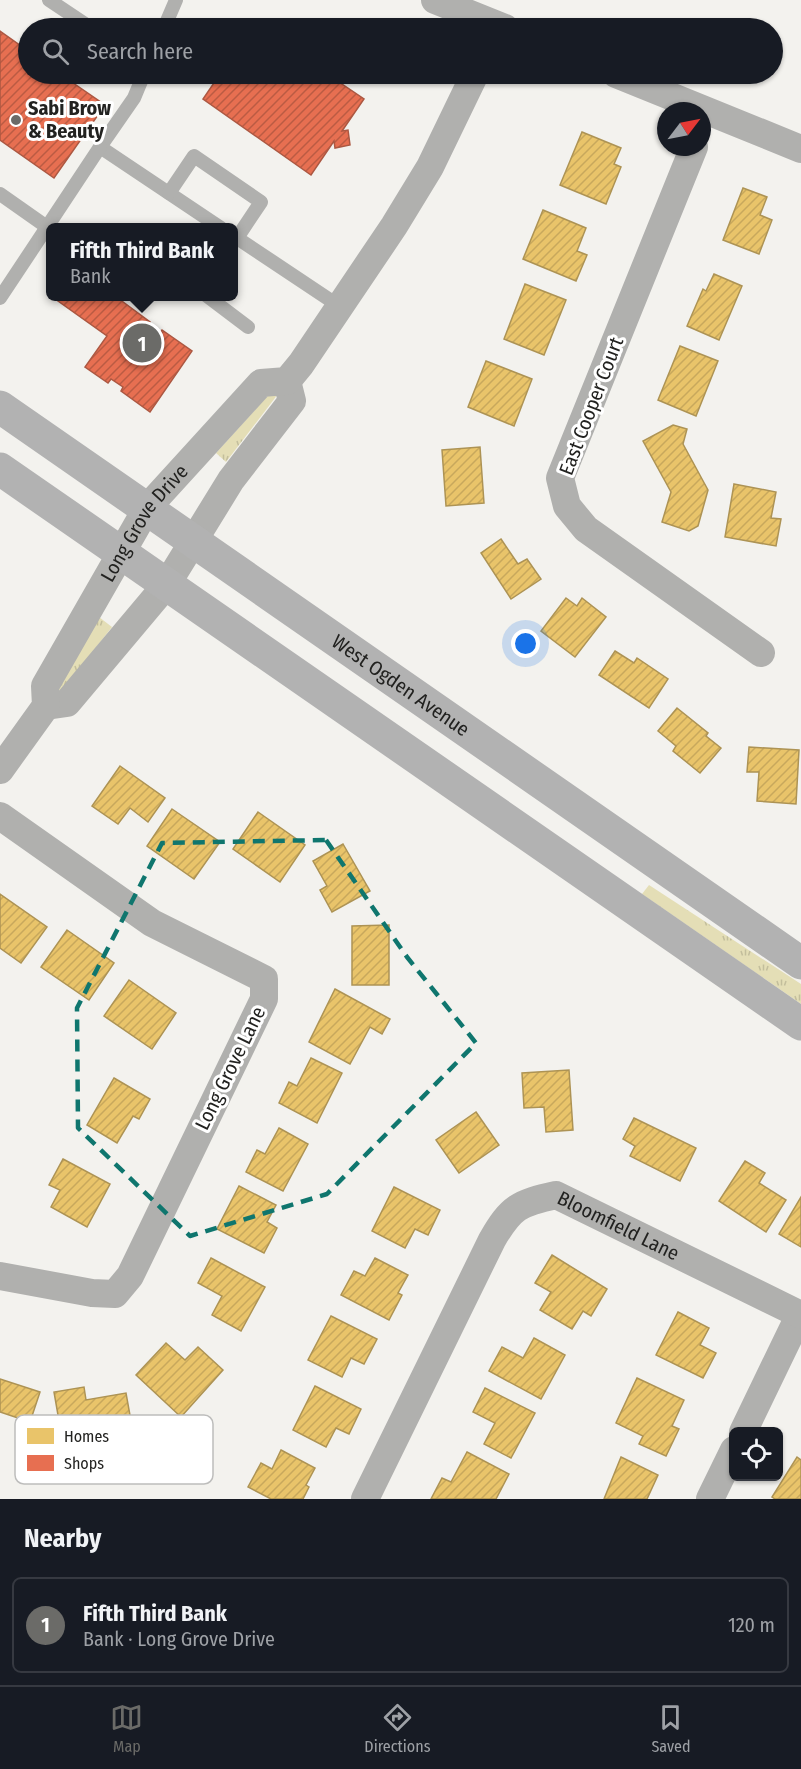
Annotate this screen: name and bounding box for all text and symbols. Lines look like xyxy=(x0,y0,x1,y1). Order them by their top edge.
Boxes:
search box xyxy=(18,18,783,84)
icon: search xyxy=(39,35,72,68)
text: Search here xyxy=(87,38,193,65)
place label: Sabi Brow & Beauty xyxy=(28,96,111,143)
north arrow xyxy=(657,102,711,156)
marker: Sabi Brow & Beauty xyxy=(9,113,23,127)
popup xyxy=(46,223,238,301)
text: Fifth Third Bank xyxy=(70,237,214,264)
text: Bank xyxy=(70,264,111,288)
pin: 1 xyxy=(122,320,162,366)
street label: East Cooper Court xyxy=(554,333,628,478)
street label: Long Grove Drive xyxy=(95,459,193,586)
street label: West Ogden Avenue xyxy=(327,629,474,741)
your location xyxy=(511,629,540,658)
street label: Long Grove Lane xyxy=(190,1002,270,1134)
street label: Bloomfield Lane xyxy=(554,1186,683,1265)
legend xyxy=(15,1415,213,1484)
text: Homes xyxy=(64,1427,109,1446)
map controls xyxy=(729,1427,783,1481)
button: locate xyxy=(729,1427,783,1481)
text: Shops xyxy=(64,1454,104,1473)
text: Nearby xyxy=(24,1523,101,1554)
text: Fifth Third Bank xyxy=(83,1600,227,1627)
text: 1 xyxy=(41,1613,50,1637)
text: 120 m xyxy=(728,1613,775,1637)
text: Bank · Long Grove Drive xyxy=(83,1627,275,1651)
tab: Map xyxy=(110,1701,143,1756)
tab: Directions xyxy=(364,1701,431,1756)
tab: Saved xyxy=(651,1701,691,1756)

